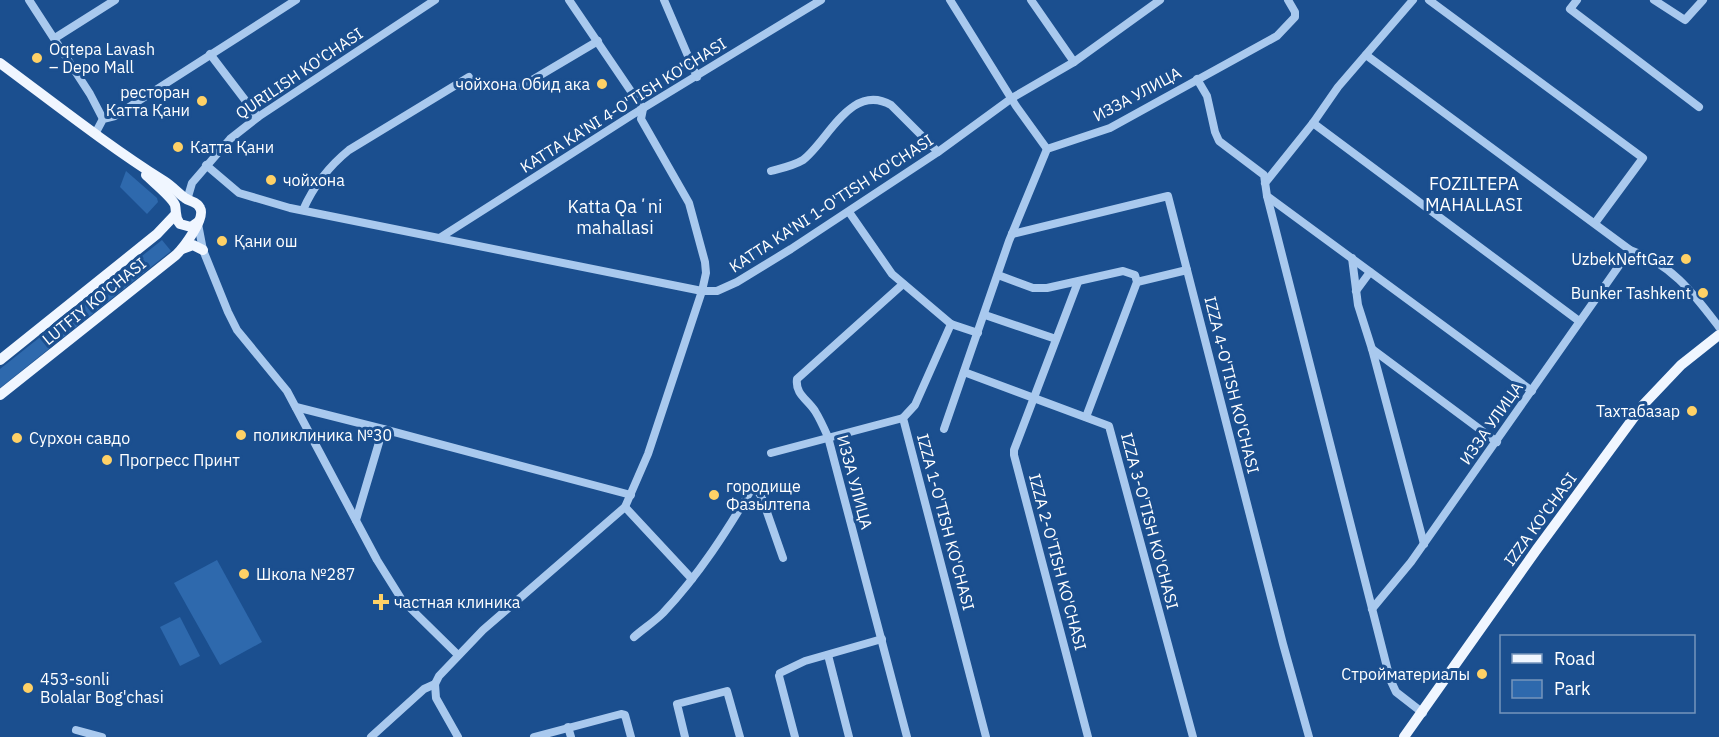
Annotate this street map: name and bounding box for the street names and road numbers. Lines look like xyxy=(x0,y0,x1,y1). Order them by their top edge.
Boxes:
street label: QURILISH KO'CHASI xyxy=(231,23,367,123)
street label: KATTA KA'NI 4-O'TISH KO'CHASI xyxy=(516,33,730,177)
street label: ИЗЗА УЛИЦА xyxy=(1090,62,1184,126)
street label: KATTA KA'NI 1-O'TISH KO'CHASI xyxy=(725,129,937,277)
street label: LUTFIY KO'CHASI xyxy=(38,253,150,349)
street label: IZZA 4-O'TISH KO'CHASI xyxy=(1200,294,1264,476)
street label: ИЗЗА УЛИЦА xyxy=(1455,378,1527,468)
street label: IZZA 3-O'TISH KO'CHASI xyxy=(1117,430,1183,612)
street label: IZZA 1-O'TISH KO'CHASI xyxy=(913,431,979,613)
street label: ИЗЗА УЛИЦА xyxy=(833,433,877,531)
street label: IZZA KO'CHASI xyxy=(1499,468,1581,570)
street label: IZZA 2-O'TISH KO'CHASI xyxy=(1025,471,1091,653)

